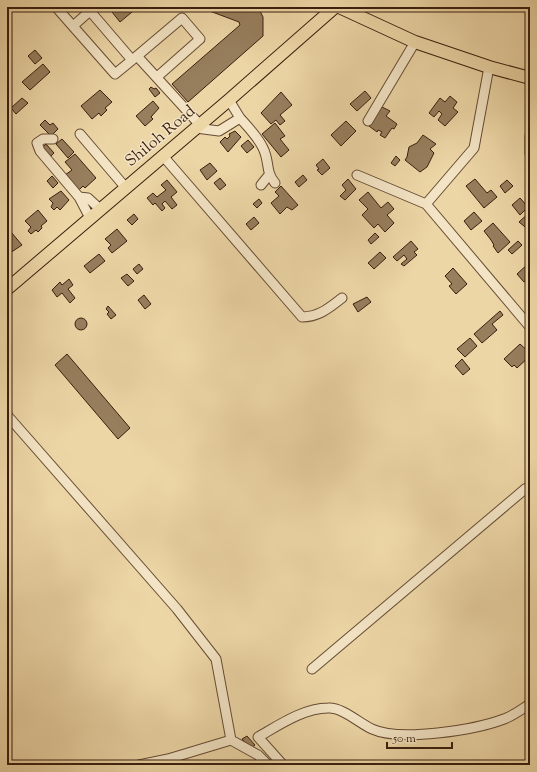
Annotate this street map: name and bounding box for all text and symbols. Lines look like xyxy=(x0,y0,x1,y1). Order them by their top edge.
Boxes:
street label: Shiloh Road xyxy=(121,101,201,173)
scale bar xyxy=(387,724,452,750)
text: 50 m xyxy=(392,730,416,748)

